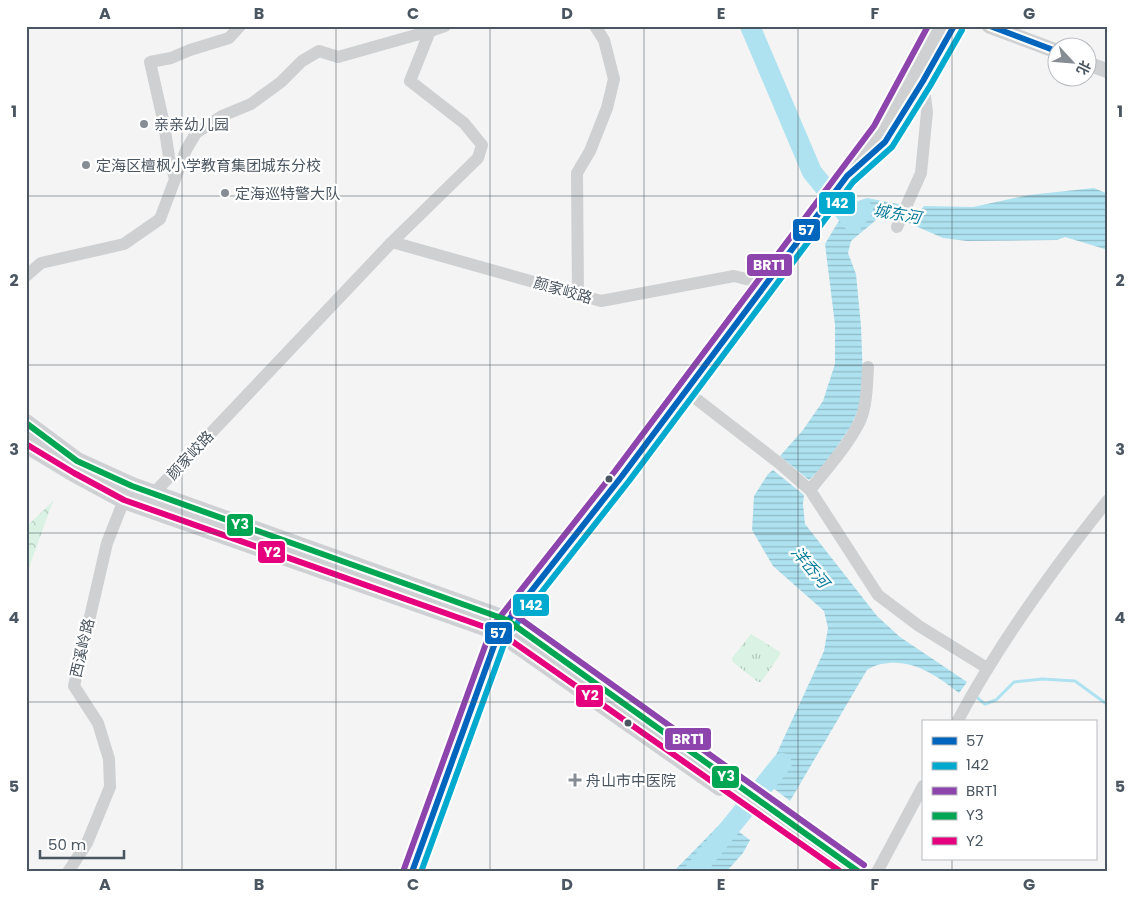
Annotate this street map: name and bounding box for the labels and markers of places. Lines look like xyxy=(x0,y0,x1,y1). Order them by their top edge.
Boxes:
place label: 亲亲幼儿园 xyxy=(154,114,229,135)
marker: 亲亲幼儿园 xyxy=(138,118,150,130)
place label: 定海区檀枫小学教育集团城东分校 xyxy=(96,155,321,176)
marker: 定海区檀枫小学教育集团城东分校 xyxy=(80,159,92,171)
place label: 定海巡特警大队 xyxy=(235,183,340,204)
marker: 定海巡特警大队 xyxy=(219,187,231,199)
unlabelled marker xyxy=(604,474,614,484)
unlabelled marker xyxy=(623,718,633,728)
place label: 舟山市中医院 xyxy=(586,770,676,791)
marker: 舟山市中医院 xyxy=(568,773,582,787)

